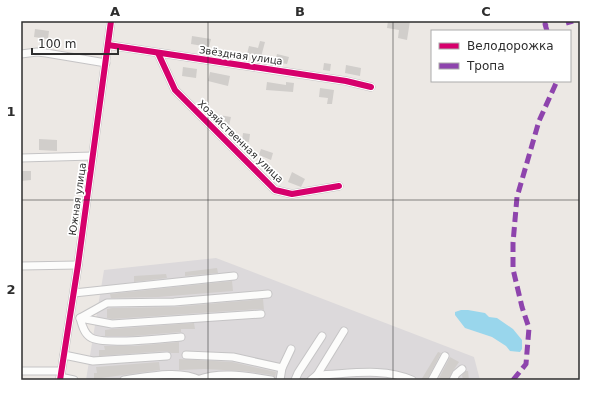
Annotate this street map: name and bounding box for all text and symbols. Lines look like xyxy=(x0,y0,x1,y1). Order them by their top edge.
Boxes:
text: A xyxy=(110,4,120,19)
text: B xyxy=(295,4,305,19)
text: C xyxy=(481,4,491,19)
scale bar xyxy=(32,30,118,56)
legend xyxy=(431,30,571,82)
text: 100 m xyxy=(38,37,76,51)
text: Велодорожка xyxy=(467,39,554,53)
street label: Звёздная улица xyxy=(198,44,283,67)
text: Тропа xyxy=(466,59,505,73)
street label: Хозяйственная улица xyxy=(196,98,286,185)
text: 1 xyxy=(6,104,16,119)
street label: Южная улица xyxy=(67,162,88,236)
text: 2 xyxy=(6,282,16,297)

